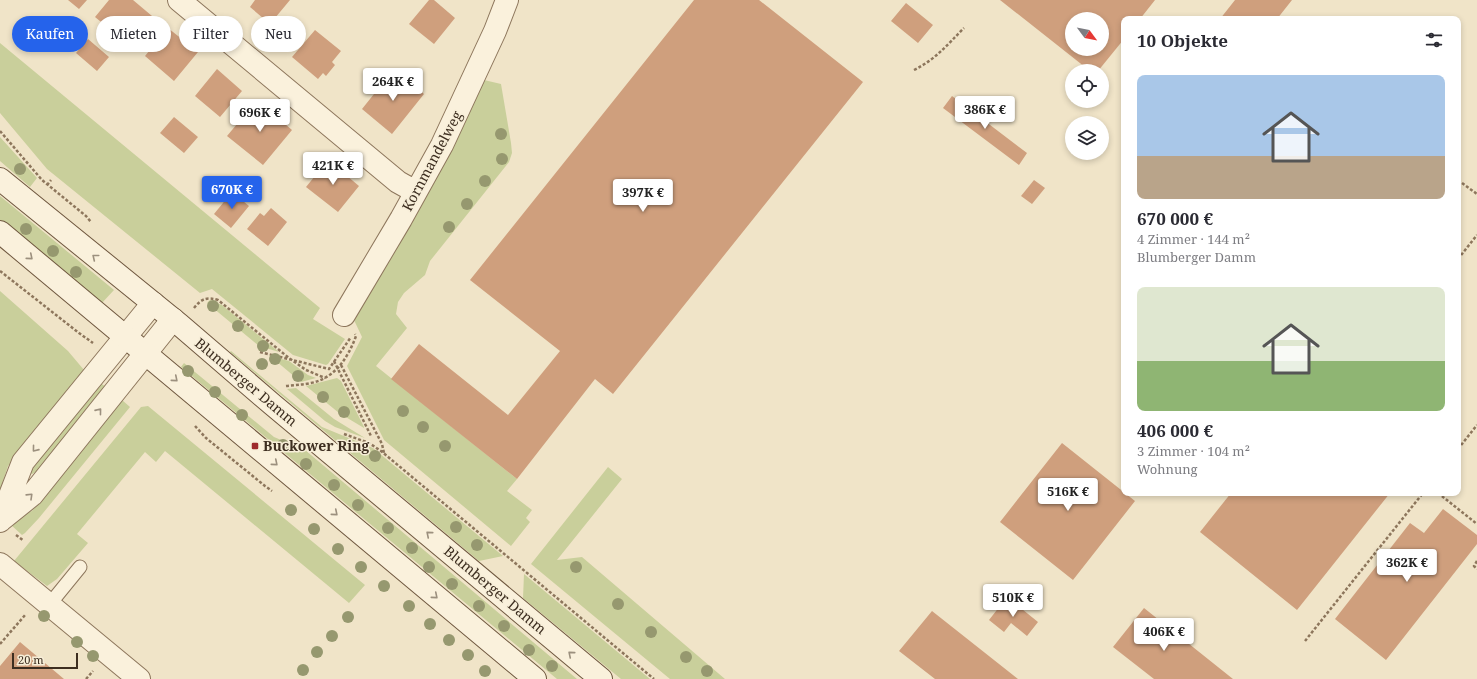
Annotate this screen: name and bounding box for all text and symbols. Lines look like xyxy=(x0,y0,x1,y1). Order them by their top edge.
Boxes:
north arrow xyxy=(1065,12,1109,56)
map controls xyxy=(1065,12,1109,160)
chip: Kaufen xyxy=(12,16,88,52)
chip: Mieten xyxy=(96,16,171,52)
chip: Filter xyxy=(179,16,243,52)
chip: Neu xyxy=(251,16,306,52)
text: 10 Objekte xyxy=(1137,29,1228,52)
icon: filters xyxy=(1423,29,1445,51)
button: locate xyxy=(1065,64,1109,108)
pin: 264K € xyxy=(360,68,426,102)
text: 264K € xyxy=(372,72,414,90)
pin: 386K € xyxy=(952,96,1018,130)
pin: 696K € xyxy=(227,99,293,133)
text: 386K € xyxy=(964,100,1006,118)
icon: home xyxy=(1255,101,1327,173)
text: 696K € xyxy=(239,103,281,121)
street label: Kornmandelweg xyxy=(397,107,466,214)
button: layers xyxy=(1065,116,1109,160)
pin: 421K € xyxy=(300,152,366,186)
text: 421K € xyxy=(312,156,354,174)
pin: 670K € xyxy=(199,176,265,210)
pin: 397K € xyxy=(610,179,676,213)
text: 670K € xyxy=(211,180,253,198)
text: 397K € xyxy=(622,183,664,201)
text: 670 000 € xyxy=(1137,207,1213,230)
text: 4 Zimmer · 144 m² xyxy=(1137,230,1250,248)
text: Blumberger Damm xyxy=(1137,248,1256,266)
one-way arrow xyxy=(25,252,33,259)
one-way arrow xyxy=(92,254,100,261)
icon: home xyxy=(1255,313,1327,385)
street label: Blumberger Damm xyxy=(191,333,301,430)
one-way arrow xyxy=(170,374,178,381)
one-way arrow xyxy=(94,409,101,416)
text: 406 000 € xyxy=(1137,419,1213,442)
place label: Buckower Ring xyxy=(263,436,370,455)
marker: Buckower Ring xyxy=(250,441,260,451)
text: 3 Zimmer · 104 m² xyxy=(1137,442,1250,460)
one-way arrow xyxy=(32,444,39,451)
one-way arrow xyxy=(270,458,277,465)
text: Wohnung xyxy=(1137,460,1198,478)
pin: 516K € xyxy=(1035,478,1101,512)
text: 516K € xyxy=(1047,482,1089,500)
one-way arrow xyxy=(25,493,33,501)
one-way arrow xyxy=(330,508,337,515)
one-way arrow xyxy=(426,532,433,539)
street label: Blumberger Damm xyxy=(440,541,550,638)
pin: 362K € xyxy=(1374,549,1440,583)
text: 362K € xyxy=(1386,553,1428,571)
pin: 510K € xyxy=(980,584,1046,618)
text: 510K € xyxy=(992,588,1034,606)
one-way arrow xyxy=(430,591,437,598)
pin: 406K € xyxy=(1131,618,1197,652)
text: 406K € xyxy=(1143,622,1185,640)
scale bar xyxy=(12,651,78,670)
one-way arrow xyxy=(569,651,576,658)
text: 20 m xyxy=(18,652,44,667)

